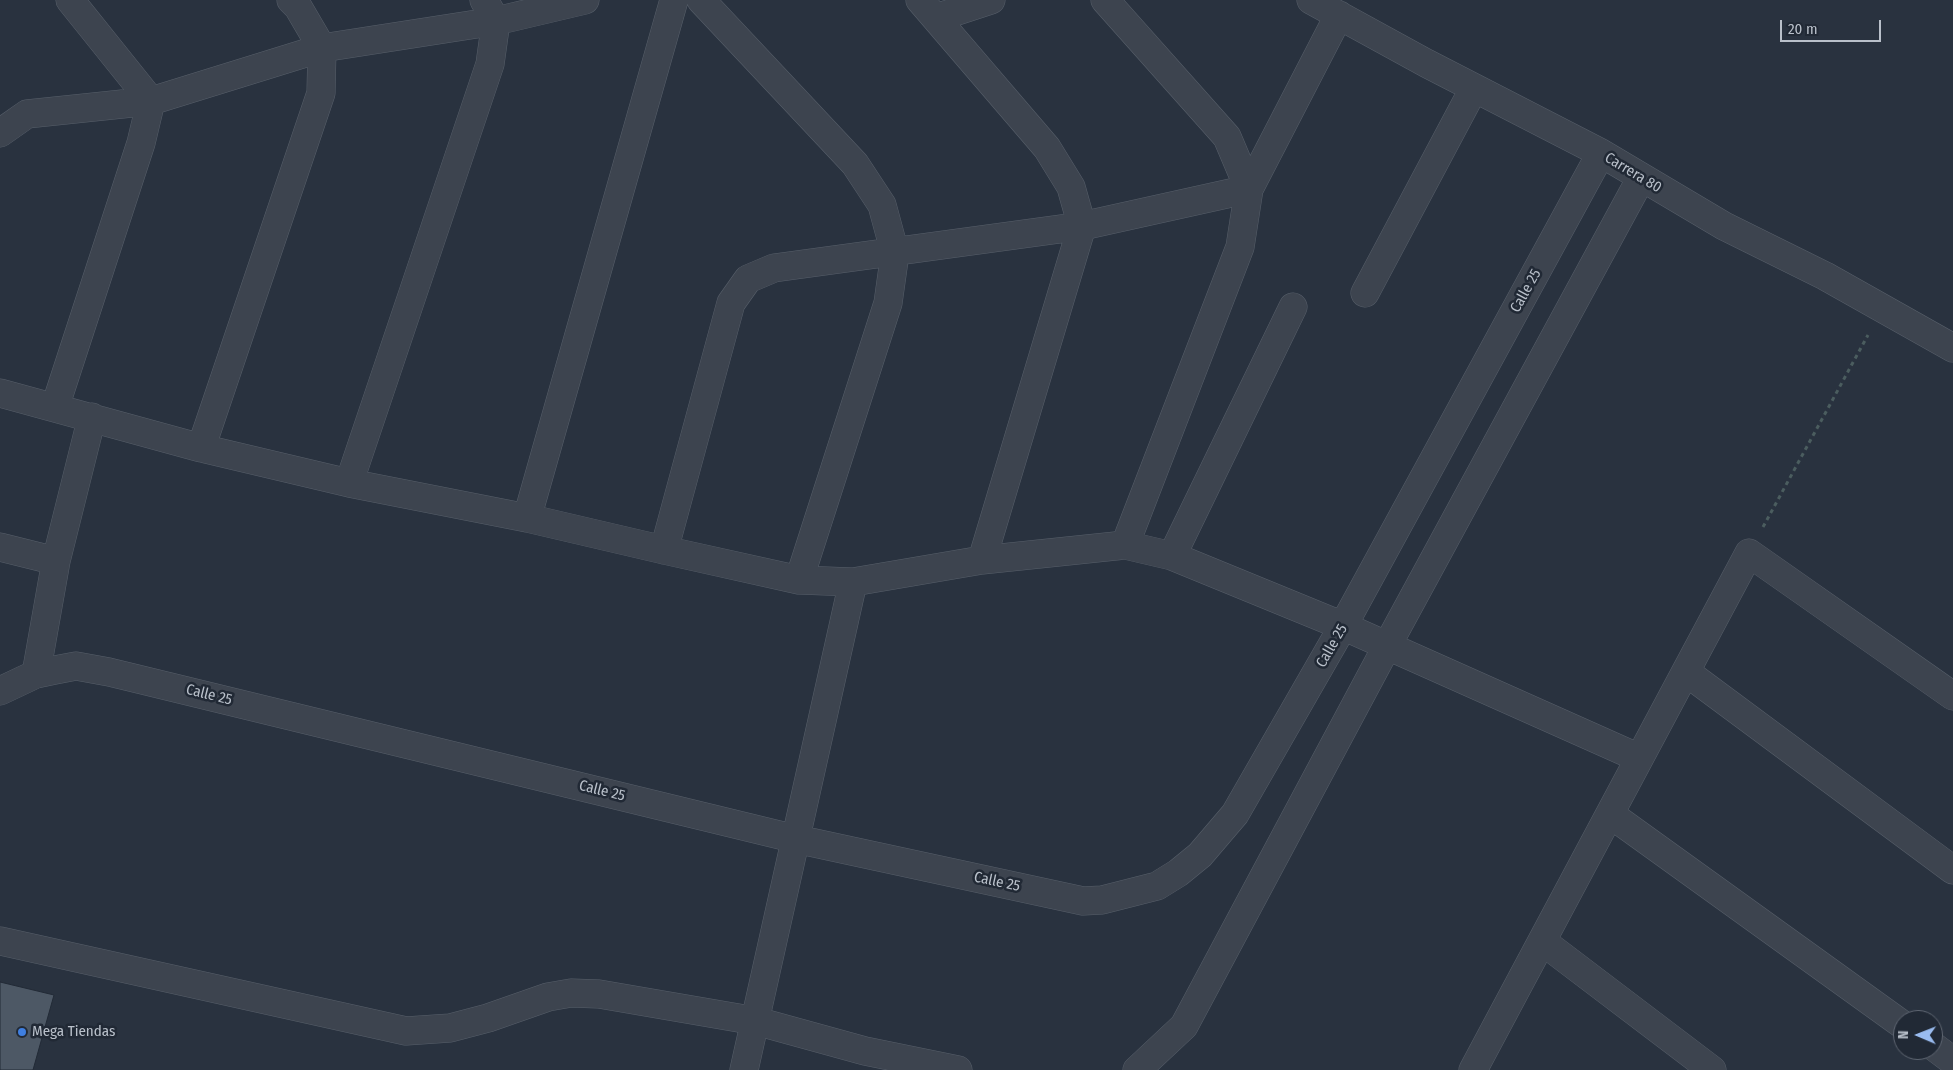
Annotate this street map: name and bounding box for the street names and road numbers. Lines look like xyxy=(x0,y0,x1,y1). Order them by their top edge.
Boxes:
street label: Carrera 80 xyxy=(1601,149,1665,197)
street label: Calle 25 xyxy=(1507,266,1545,316)
street label: Calle 25 xyxy=(1312,621,1352,671)
street label: Calle 25 xyxy=(184,681,234,709)
street label: Calle 25 xyxy=(577,777,627,805)
street label: Calle 25 xyxy=(972,868,1022,896)

